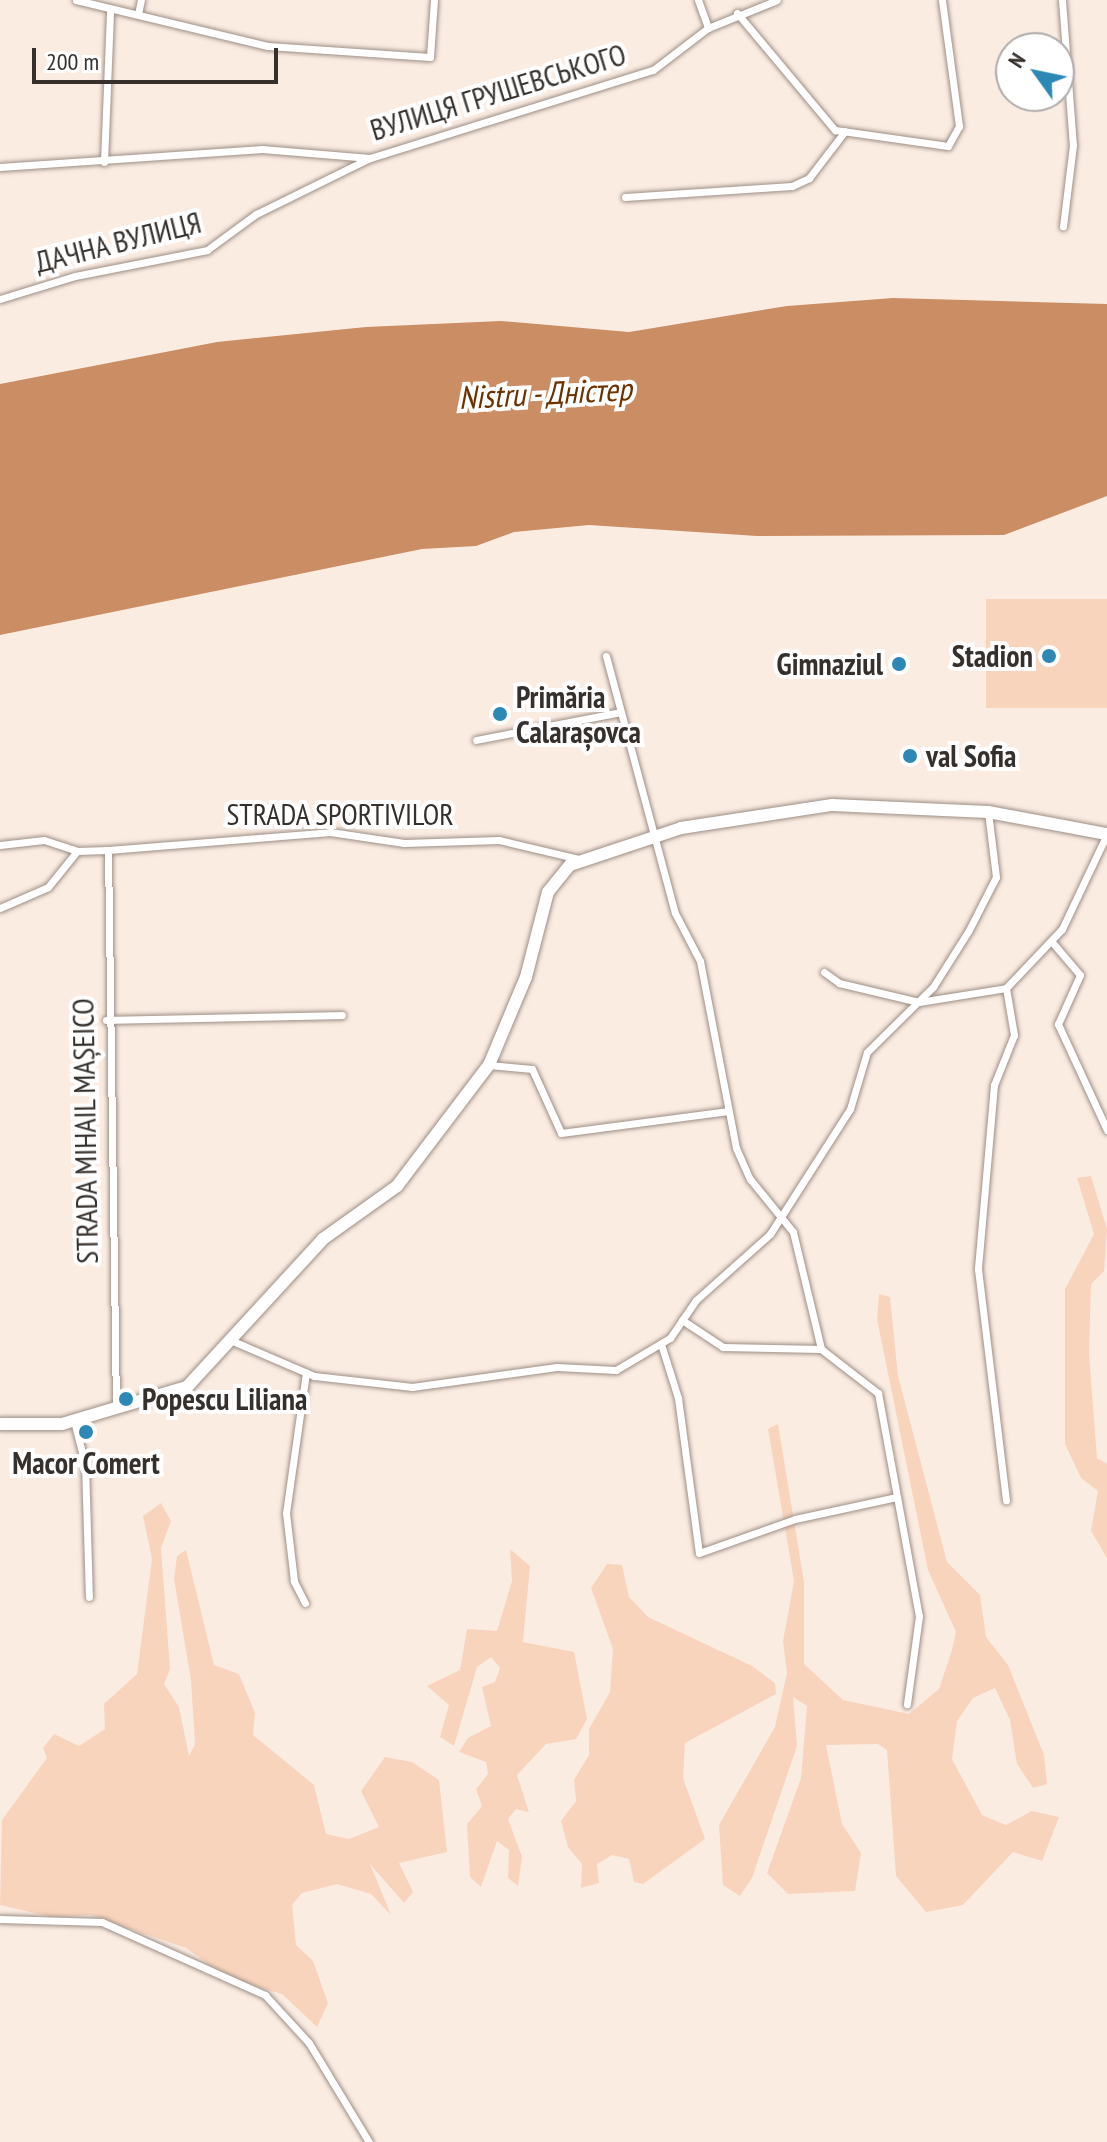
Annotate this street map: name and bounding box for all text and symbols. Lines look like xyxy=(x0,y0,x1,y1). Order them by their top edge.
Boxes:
scale bar xyxy=(36,32,282,82)
north arrow xyxy=(995,32,1075,112)
street label: ВУЛИЦЯ ГРУШЕВСЬКОГО xyxy=(366,36,630,148)
text: 200 m xyxy=(46,46,99,77)
text: N xyxy=(1002,47,1032,73)
street label: ДАЧНА ВУЛИЦЯ xyxy=(31,204,205,280)
water label: Nistru - Дністер xyxy=(456,369,634,417)
place label: Stadion xyxy=(952,638,1033,674)
place label: Gimnaziul xyxy=(777,646,883,682)
marker: Stadion xyxy=(1040,647,1058,665)
marker: Gimnaziul xyxy=(890,655,908,673)
place label: Primăria Calarașovca xyxy=(516,679,641,750)
marker: Primăria Calarașovca xyxy=(491,705,509,723)
place label: val Sofia xyxy=(926,738,1017,774)
marker: val Sofia xyxy=(901,747,919,765)
street label: STRADA SPORTIVILOR xyxy=(226,796,454,832)
street label: STRADA MIHAIL MAȘEICO xyxy=(65,997,105,1265)
place label: Popescu Liliana xyxy=(142,1381,307,1417)
marker: Popescu Liliana xyxy=(117,1390,135,1408)
marker: Macor Comert xyxy=(77,1423,95,1441)
place label: Macor Comert xyxy=(12,1445,160,1481)

